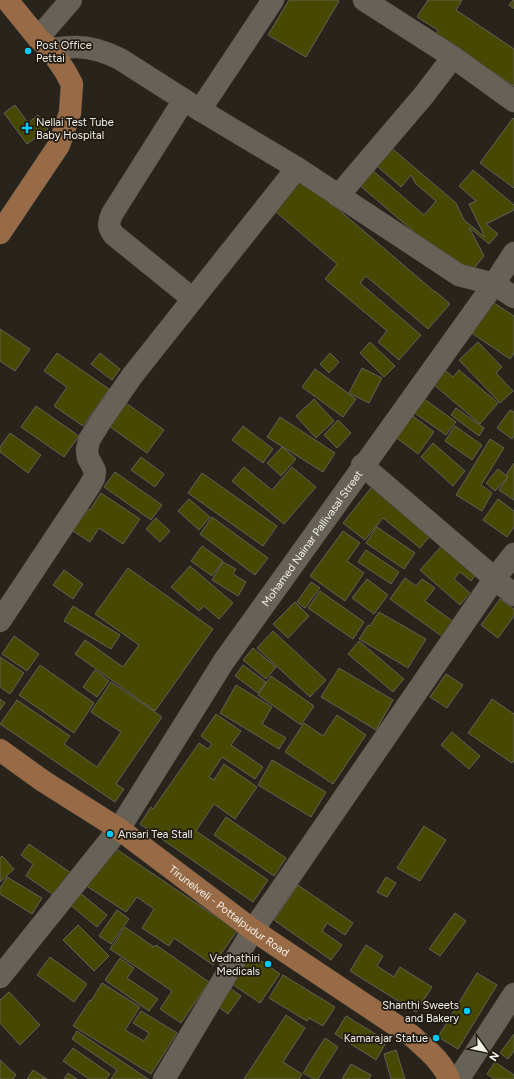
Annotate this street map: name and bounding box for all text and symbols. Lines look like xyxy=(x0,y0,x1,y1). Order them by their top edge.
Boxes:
place label: Post Office Pettai xyxy=(36,39,92,65)
marker: Post Office Pettai xyxy=(23,46,33,56)
place label: Nellai Test Tube Baby Hospital xyxy=(36,116,114,142)
marker: Nellai Test Tube Baby Hospital xyxy=(21,122,33,134)
street label: Mohamed Nainar Pallivasal Street xyxy=(259,468,365,609)
place label: Ansari Tea Stall xyxy=(118,828,192,841)
marker: Ansari Tea Stall xyxy=(105,829,115,839)
street label: Tirunelveli - Pottalpudur Road xyxy=(166,863,291,959)
place label: Vedhathiri Medicals xyxy=(209,952,260,978)
marker: Vedhathiri Medicals xyxy=(263,959,273,969)
place label: Shanthi Sweets and Bakery xyxy=(382,999,459,1025)
marker: Shanthi Sweets and Bakery xyxy=(462,1006,472,1016)
north arrow xyxy=(466,1031,506,1071)
place label: Kamarajar Statue xyxy=(344,1032,428,1045)
marker: Kamarajar Statue xyxy=(431,1033,441,1043)
text: N xyxy=(486,1049,502,1063)

